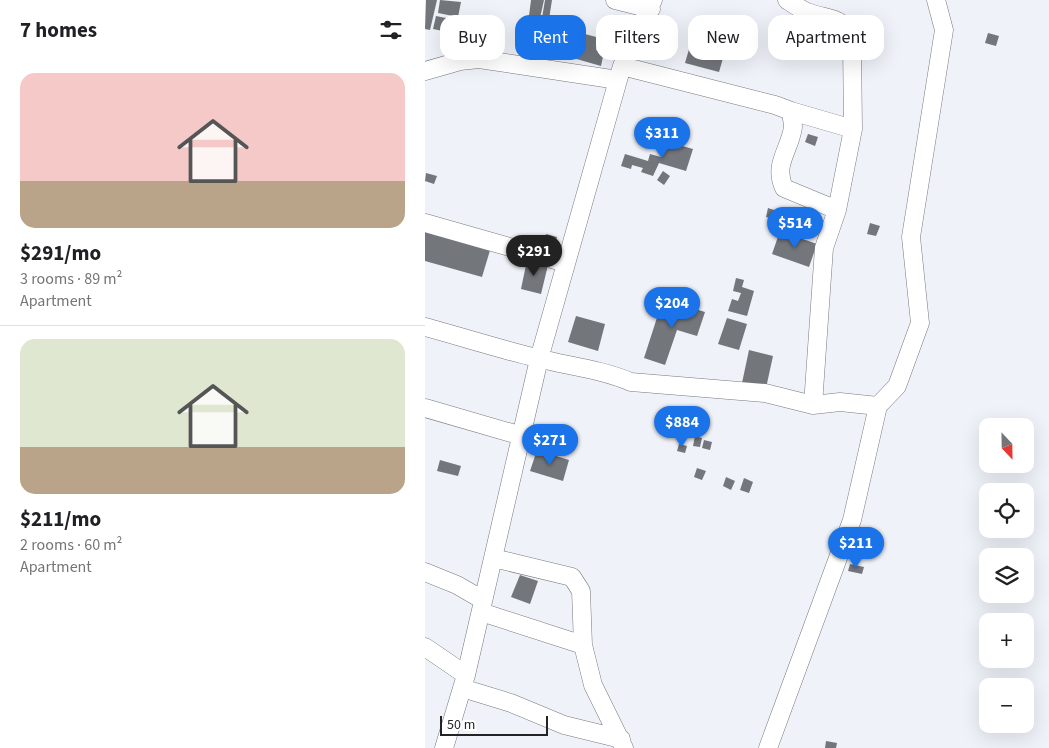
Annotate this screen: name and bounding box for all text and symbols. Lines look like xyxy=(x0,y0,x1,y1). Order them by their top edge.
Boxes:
text: 7 homes xyxy=(20,15,97,45)
chip: Buy xyxy=(440,15,505,60)
chip: Rent xyxy=(515,15,586,60)
chip: Filters xyxy=(596,15,678,60)
chip: New xyxy=(688,15,758,60)
chip: Apartment xyxy=(768,15,884,60)
icon: filters xyxy=(377,16,405,44)
icon: home xyxy=(168,106,258,196)
pin: $311 xyxy=(632,116,692,159)
text: $311 xyxy=(645,122,679,144)
pin: $514 xyxy=(765,206,825,249)
text: $514 xyxy=(778,212,812,234)
pin: $291 xyxy=(504,234,564,277)
text: $291/mo xyxy=(20,238,101,268)
text: $291 xyxy=(517,240,551,262)
text: 3 rooms · 89 m² xyxy=(20,268,122,290)
pin: $204 xyxy=(642,286,702,329)
text: Apartment xyxy=(20,290,92,312)
text: $204 xyxy=(655,292,689,314)
icon: home xyxy=(168,371,258,461)
pin: $884 xyxy=(652,406,712,448)
text: $884 xyxy=(665,411,699,433)
north arrow xyxy=(979,418,1034,472)
map controls xyxy=(979,418,1034,733)
pin: $271 xyxy=(520,424,580,466)
text: $271 xyxy=(533,429,567,451)
button: locate xyxy=(979,483,1034,538)
text: $211/mo xyxy=(20,504,101,534)
pin: $211 xyxy=(826,526,886,569)
text: $211 xyxy=(839,532,873,554)
text: 2 rooms · 60 m² xyxy=(20,534,122,556)
button: layers xyxy=(979,548,1034,603)
text: Apartment xyxy=(20,556,92,578)
button: + xyxy=(979,613,1034,668)
button: − xyxy=(979,678,1034,733)
scale bar xyxy=(440,713,547,736)
text: 50 m xyxy=(447,715,475,735)

